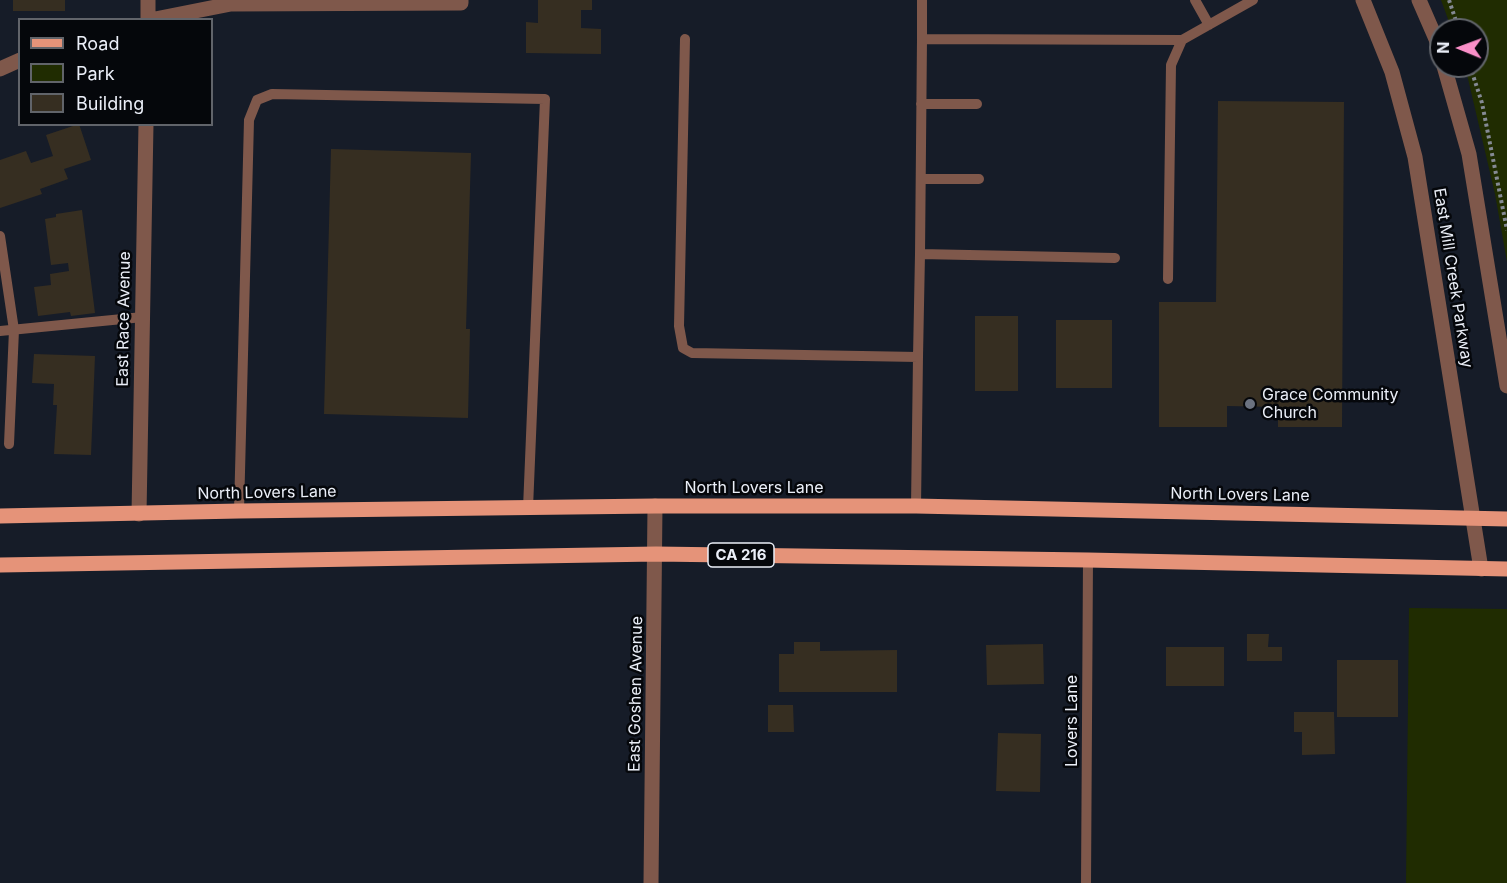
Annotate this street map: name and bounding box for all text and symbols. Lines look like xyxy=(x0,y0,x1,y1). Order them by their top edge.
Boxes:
legend xyxy=(18,18,213,126)
north arrow xyxy=(1429,18,1489,78)
text: Road xyxy=(76,33,119,54)
text: N xyxy=(1433,41,1453,54)
text: Park xyxy=(76,63,115,84)
text: Building xyxy=(76,93,144,114)
street label: East Mill Creek Parkway xyxy=(1429,187,1477,369)
street label: East Race Avenue xyxy=(113,251,135,387)
place label: Grace Community Church xyxy=(1262,385,1399,423)
marker: Grace Community Church xyxy=(1243,397,1257,411)
street label: North Lovers Lane xyxy=(684,478,824,498)
street label: North Lovers Lane xyxy=(197,482,337,504)
street label: North Lovers Lane xyxy=(1170,484,1310,506)
road number: CA 216 xyxy=(708,543,774,567)
street label: East Goshen Avenue xyxy=(625,616,647,772)
street label: Lovers Lane xyxy=(1062,675,1082,767)

